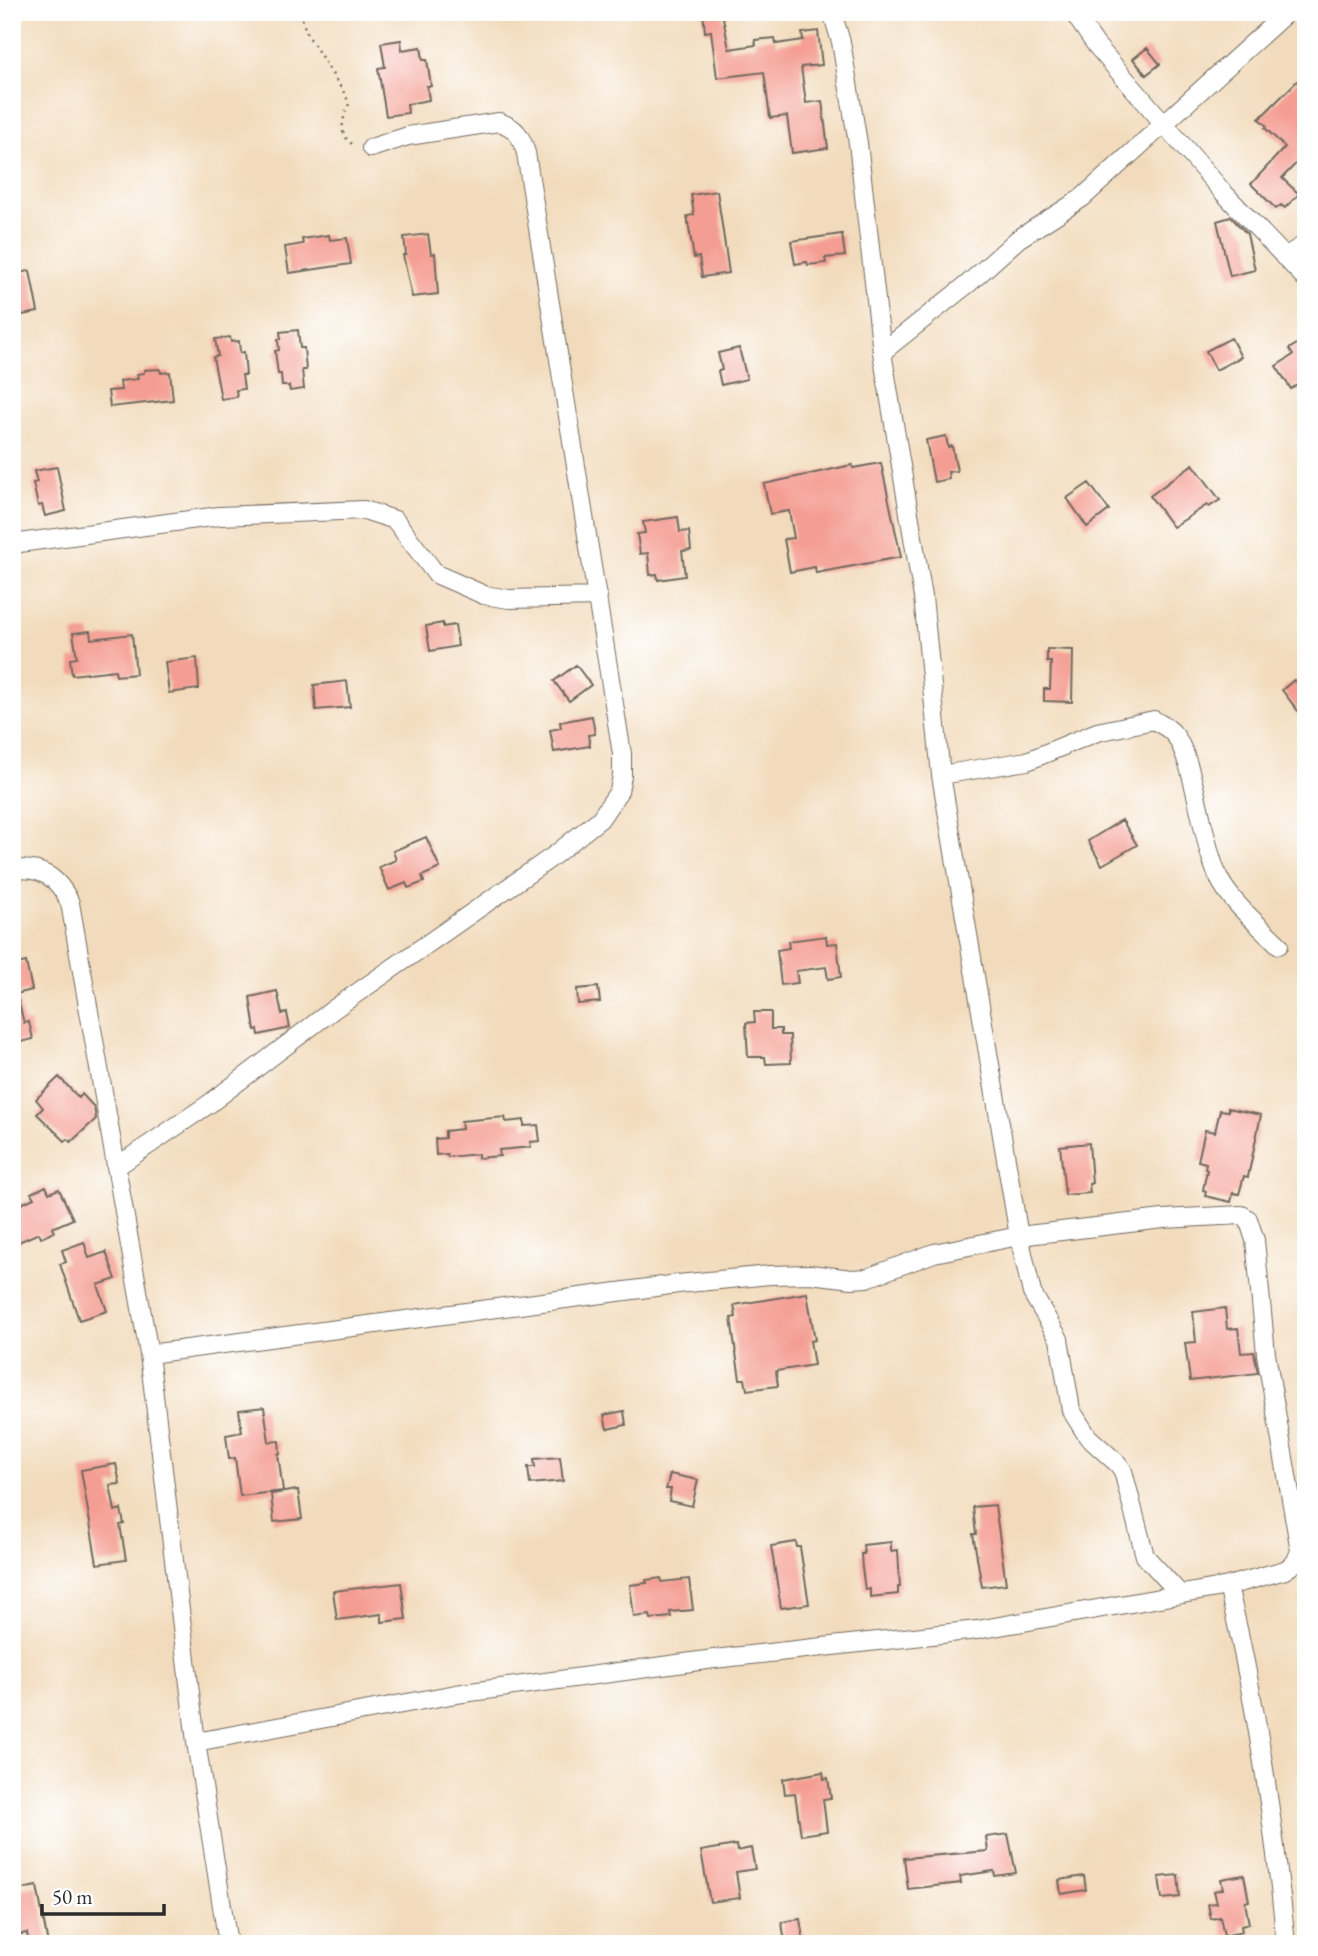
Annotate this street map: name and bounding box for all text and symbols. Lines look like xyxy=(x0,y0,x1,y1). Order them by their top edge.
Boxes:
scale bar xyxy=(42,1872,164,1916)
text: 50 m xyxy=(52,1883,93,1910)

